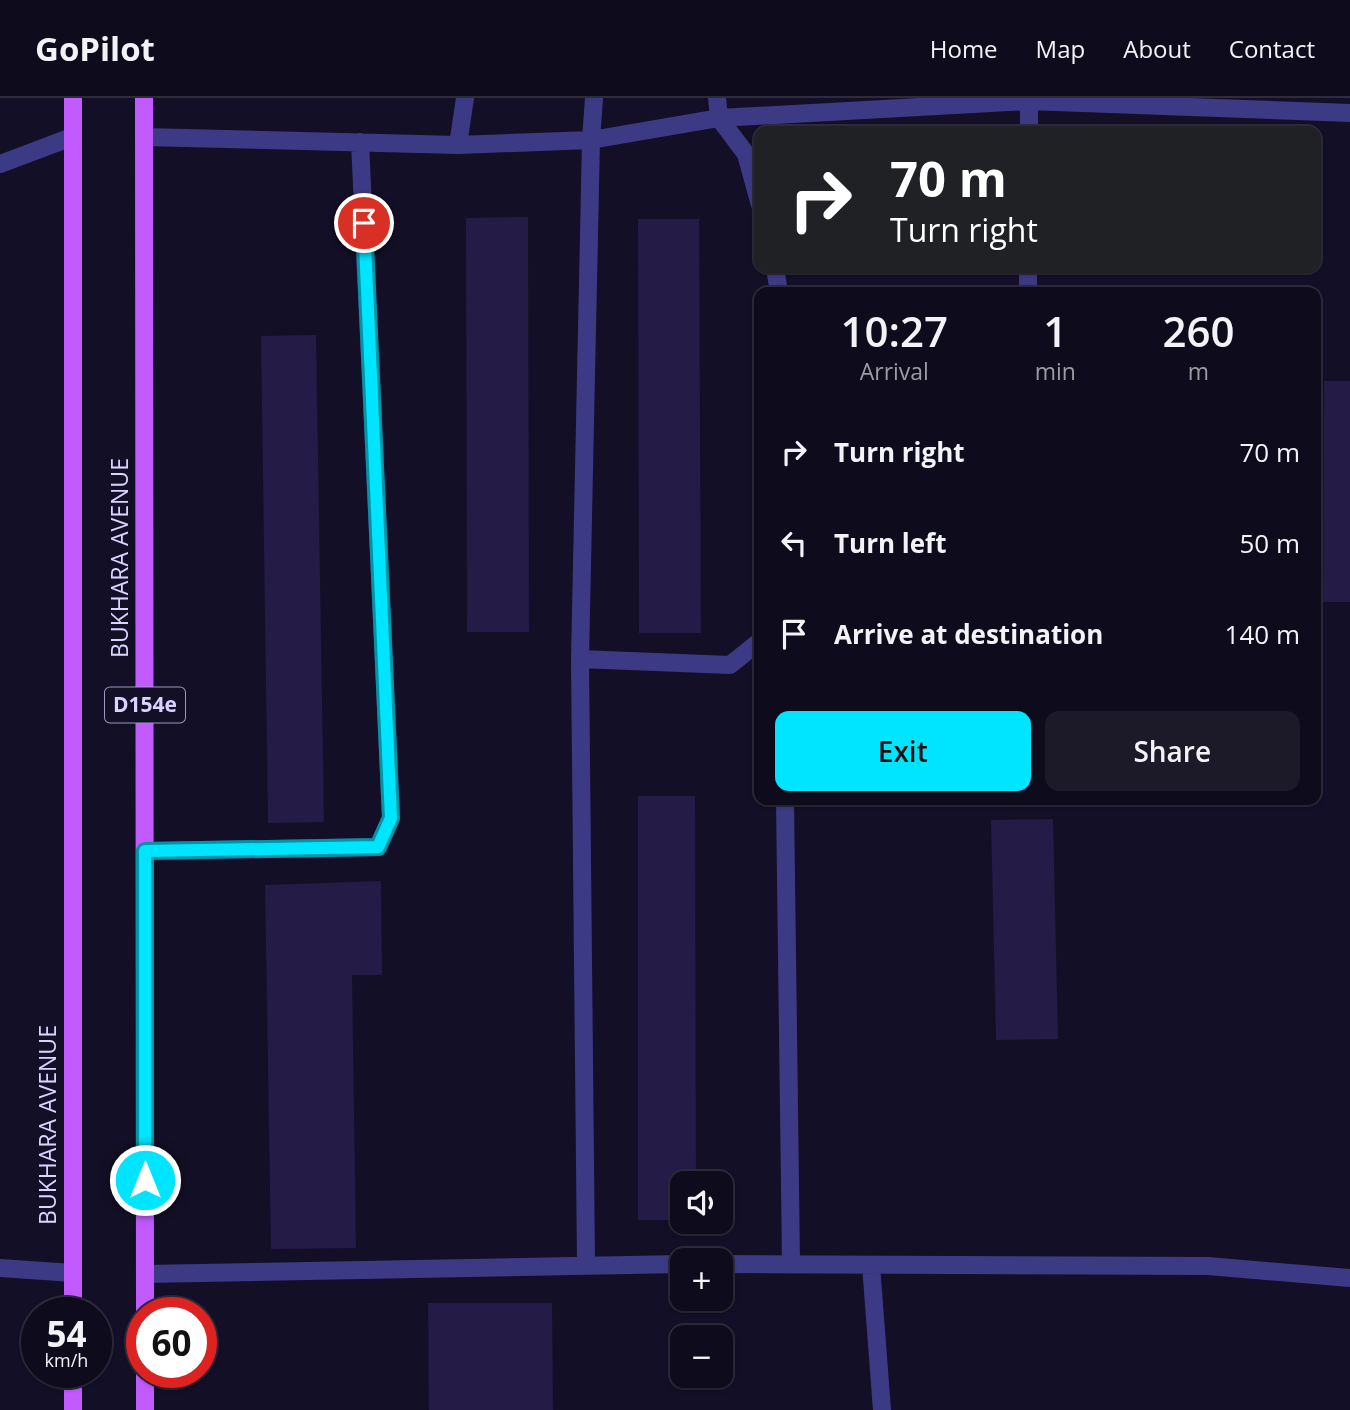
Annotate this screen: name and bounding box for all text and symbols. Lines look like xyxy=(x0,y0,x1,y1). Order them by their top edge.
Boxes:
text: GoPilot xyxy=(35,26,155,71)
text: Home xyxy=(930,32,998,65)
text: Map xyxy=(1036,32,1085,65)
text: About xyxy=(1123,32,1191,65)
text: Contact xyxy=(1229,32,1315,65)
text: 70 m xyxy=(890,145,1007,211)
icon: right xyxy=(775,154,866,245)
pin xyxy=(334,193,394,253)
icon: arrive xyxy=(345,204,383,242)
text: Turn right xyxy=(890,208,1038,251)
text: 10:27 xyxy=(841,302,948,359)
text: 1 xyxy=(1043,302,1067,359)
text: 260 xyxy=(1162,302,1234,359)
text: Arrival xyxy=(860,355,929,387)
text: min xyxy=(1035,355,1076,387)
text: m xyxy=(1188,355,1209,387)
icon: right xyxy=(775,433,813,471)
text: Turn right xyxy=(834,434,965,470)
text: 70 m xyxy=(1239,434,1300,470)
street label: BUKHARA AVENUE xyxy=(103,458,135,658)
icon: left xyxy=(775,524,813,562)
text: Turn left xyxy=(834,525,946,561)
text: 50 m xyxy=(1239,525,1300,561)
icon: arrive xyxy=(775,615,813,653)
text: Arrive at destination xyxy=(834,616,1103,652)
text: 140 m xyxy=(1225,616,1300,652)
road number: D154e xyxy=(105,688,185,722)
button: Exit xyxy=(775,711,1031,791)
button: Share xyxy=(1045,711,1300,791)
street label: BUKHARA AVENUE xyxy=(31,1025,63,1225)
position arrow xyxy=(108,1143,182,1217)
map controls xyxy=(670,1171,733,1388)
button: sound xyxy=(670,1171,733,1234)
button: + xyxy=(670,1248,733,1311)
speed limit sign: 60 xyxy=(126,1297,217,1388)
text: 54 xyxy=(46,1310,87,1357)
button: − xyxy=(670,1325,733,1388)
text: km/h xyxy=(45,1348,88,1372)

